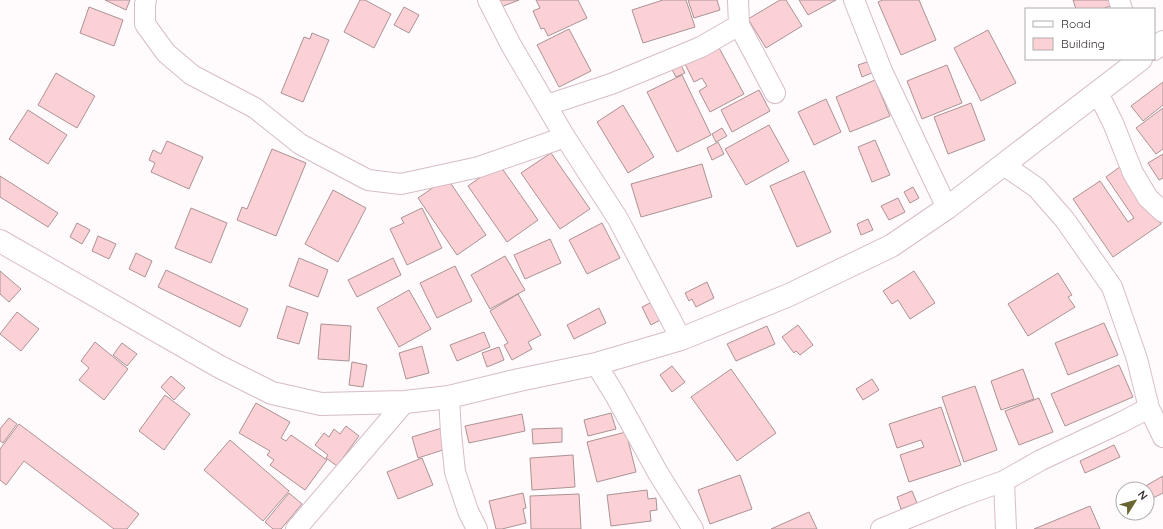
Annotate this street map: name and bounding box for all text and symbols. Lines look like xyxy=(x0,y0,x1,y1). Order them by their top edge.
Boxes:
legend xyxy=(1025,8,1155,60)
text: Road xyxy=(1061,16,1091,31)
text: Building xyxy=(1061,36,1105,51)
north arrow xyxy=(1115,481,1155,521)
text: N xyxy=(1135,488,1151,502)

